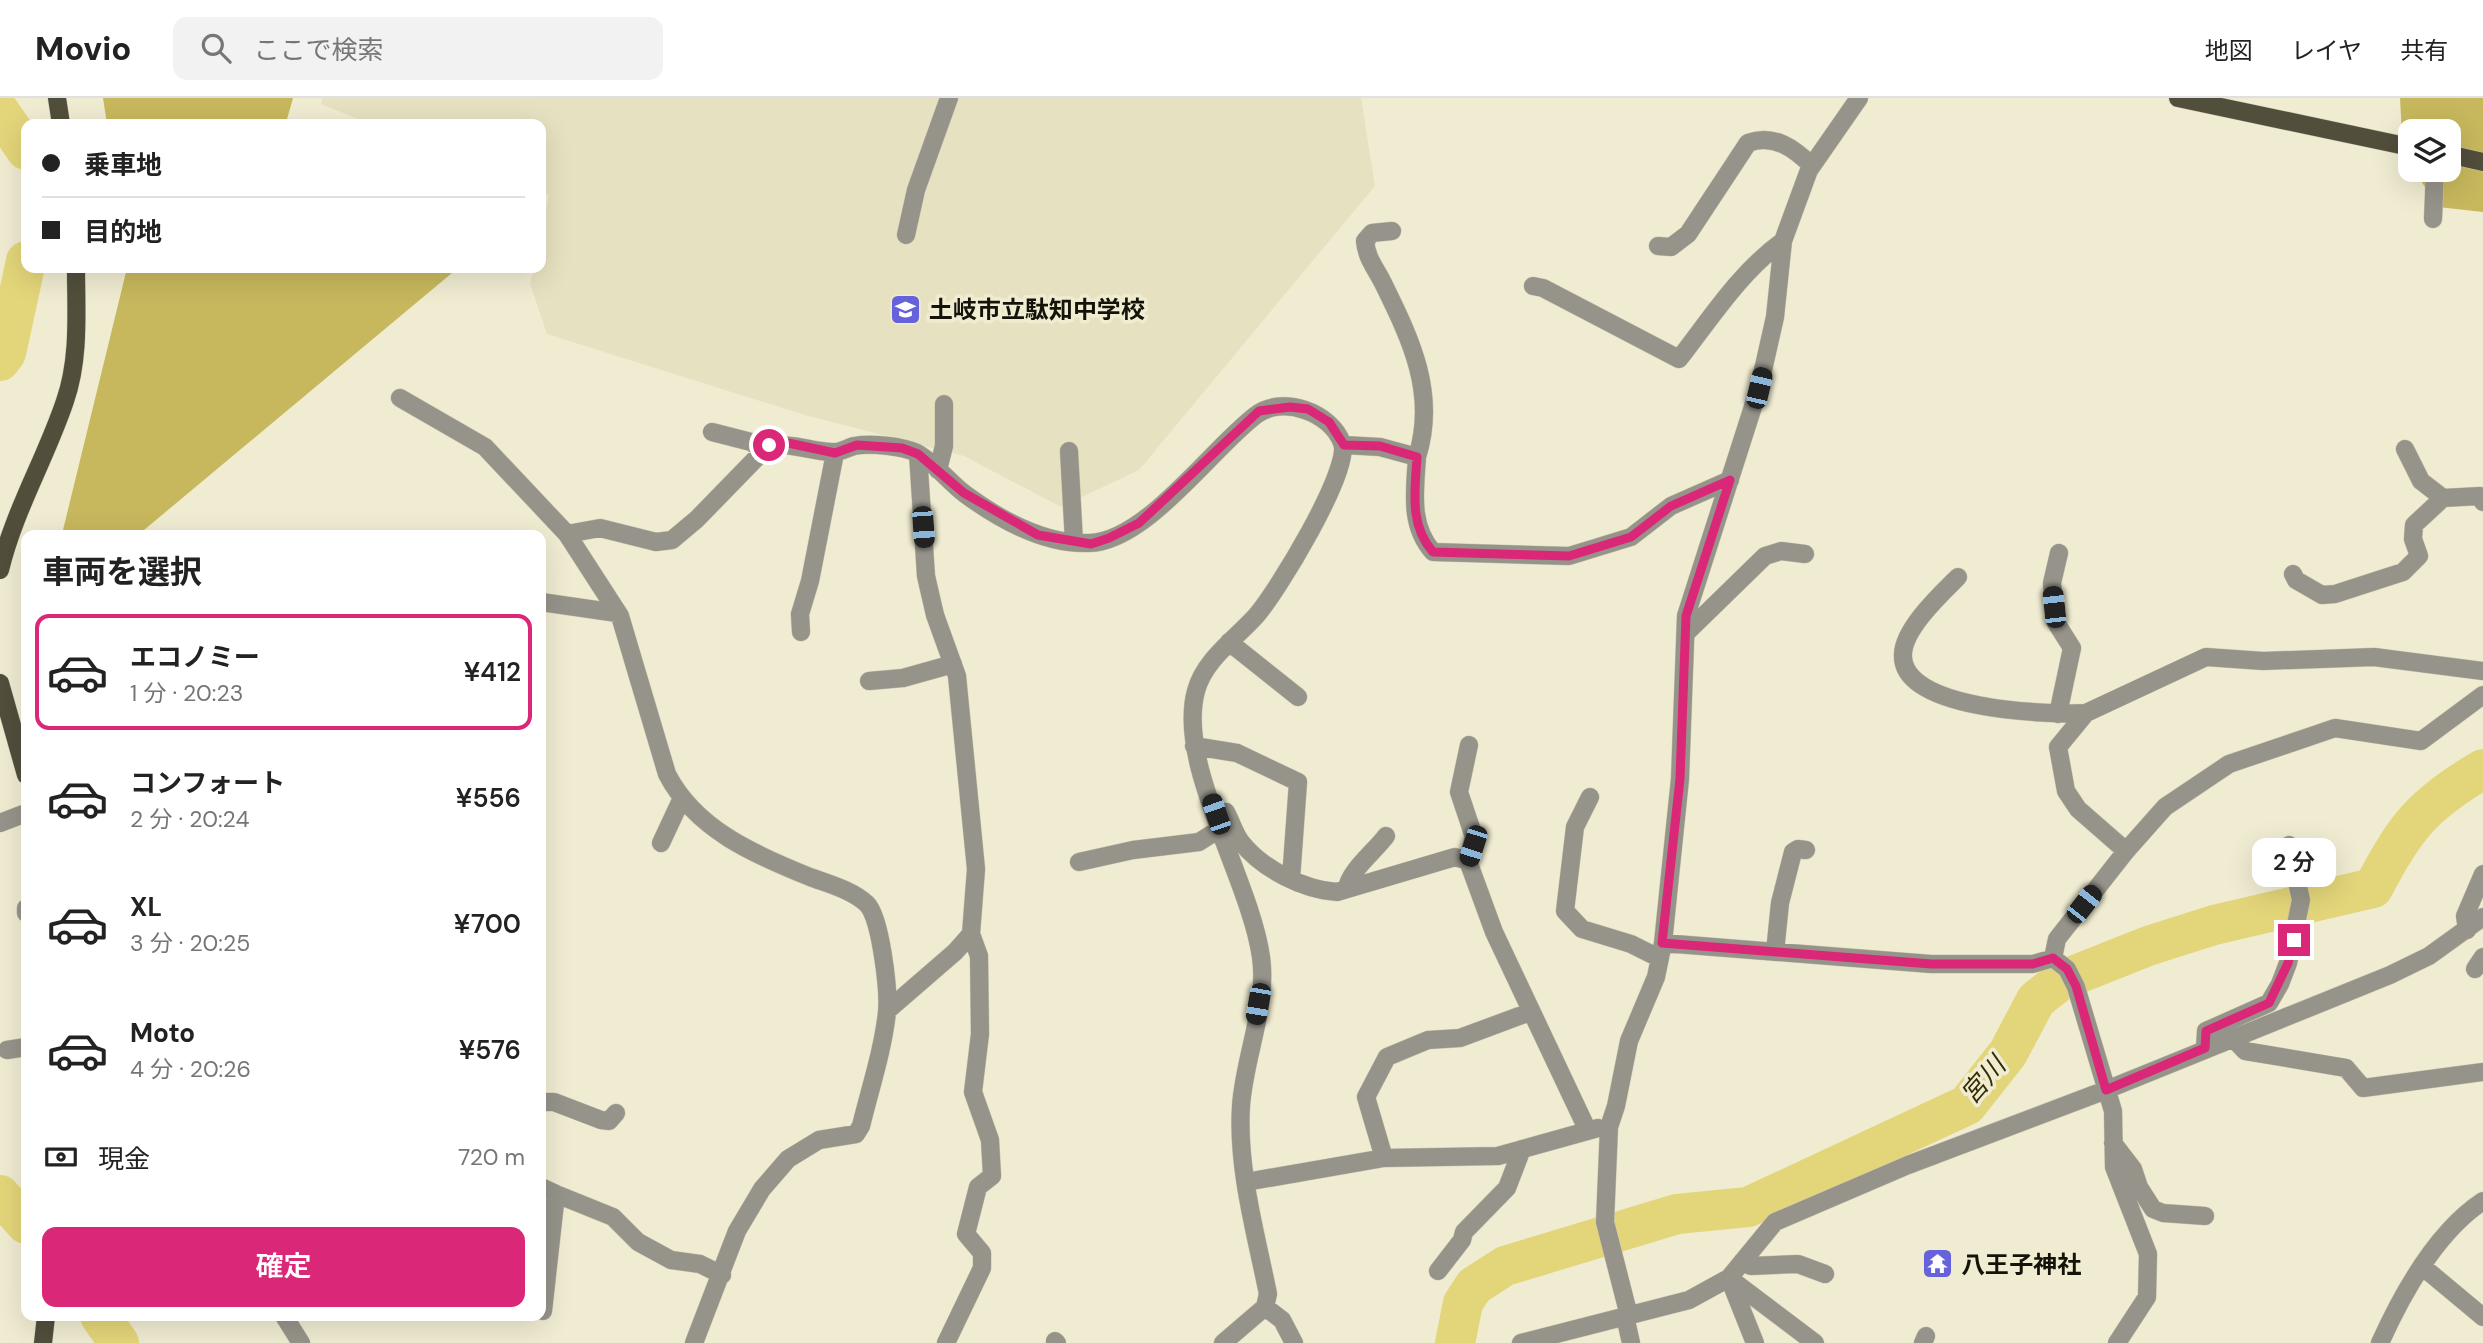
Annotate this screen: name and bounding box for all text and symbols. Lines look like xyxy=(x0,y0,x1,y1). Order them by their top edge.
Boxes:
search box xyxy=(173,17,663,80)
text: Movio xyxy=(35,27,131,70)
icon: search xyxy=(197,29,235,67)
text: ここで検索 xyxy=(253,33,383,67)
text: 地図 xyxy=(2205,35,2253,66)
text: レイヤ xyxy=(2291,35,2362,66)
text: 共有 xyxy=(2400,35,2448,66)
map controls xyxy=(2398,119,2461,182)
button: layers xyxy=(2398,119,2461,182)
text: 乗車地 xyxy=(84,148,162,182)
text: 目的地 xyxy=(84,215,162,249)
school or university icon: 土岐市立駄知中学校 xyxy=(889,292,923,326)
place label: 土岐市立駄知中学校 xyxy=(929,294,1145,325)
car xyxy=(1745,365,1774,411)
route start xyxy=(753,429,785,461)
car xyxy=(912,505,935,549)
text: 車両を選択 xyxy=(42,551,202,593)
car xyxy=(2042,585,2067,629)
text: エコノミー xyxy=(130,640,260,674)
icon: car xyxy=(46,641,109,704)
text: ¥412 xyxy=(464,655,521,689)
text: 1 分 · 20:23 xyxy=(130,678,243,708)
text: コンフォート xyxy=(130,766,285,800)
icon: car xyxy=(46,767,109,830)
text: ¥556 xyxy=(456,781,521,815)
car xyxy=(1200,791,1233,837)
text: 2 分 · 20:24 xyxy=(130,804,249,834)
car xyxy=(1457,823,1490,869)
callout: 2 分 xyxy=(2252,838,2336,888)
text: 2 分 xyxy=(2273,847,2315,877)
car xyxy=(2063,881,2106,927)
text: XL xyxy=(130,890,162,924)
icon: car xyxy=(46,893,109,956)
text: ¥700 xyxy=(454,907,521,941)
route end xyxy=(2278,924,2310,956)
text: 3 分 · 20:25 xyxy=(130,928,250,958)
car xyxy=(1245,981,1272,1027)
text: Moto xyxy=(130,1016,195,1050)
icon: car xyxy=(46,1019,109,1082)
text: ¥576 xyxy=(459,1033,521,1067)
water label: 宮川 xyxy=(1953,1047,2015,1111)
text: 4 分 · 20:26 xyxy=(130,1054,251,1084)
icon: cash xyxy=(42,1138,80,1176)
text: 現金 xyxy=(98,1142,150,1176)
text: 720 m xyxy=(458,1142,525,1172)
button: 確定 xyxy=(42,1227,525,1307)
temple icon: 八王子神社 xyxy=(1921,1247,1955,1281)
place label: 八王子神社 xyxy=(1961,1249,2081,1280)

